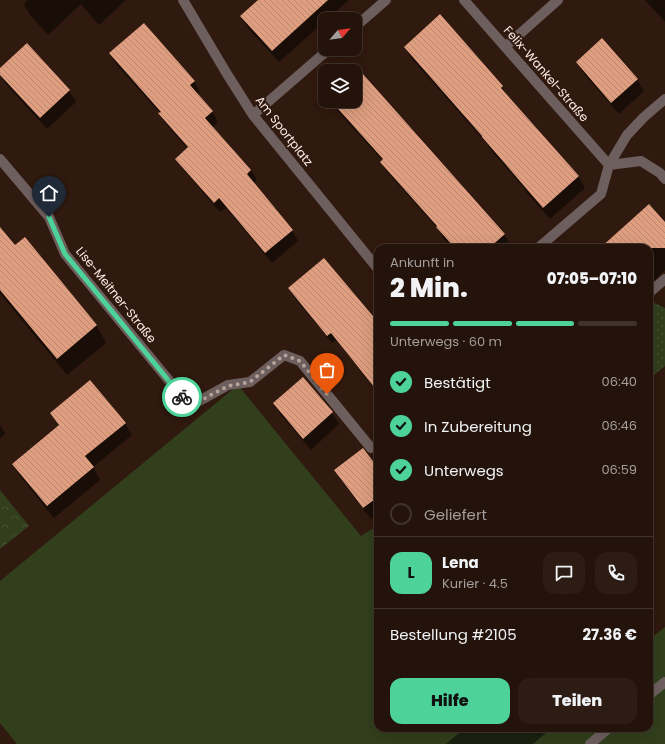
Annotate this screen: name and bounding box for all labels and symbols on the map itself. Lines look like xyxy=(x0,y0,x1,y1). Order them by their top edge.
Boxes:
north arrow xyxy=(318,12,362,56)
street label: Felix-Wankel-Straße xyxy=(500,22,593,125)
street label: Am Sportplatz xyxy=(252,92,317,169)
pin xyxy=(32,176,66,217)
street label: Lise-Meitner-Straße xyxy=(72,243,161,346)
pin xyxy=(310,353,344,394)
courier xyxy=(162,377,202,417)

